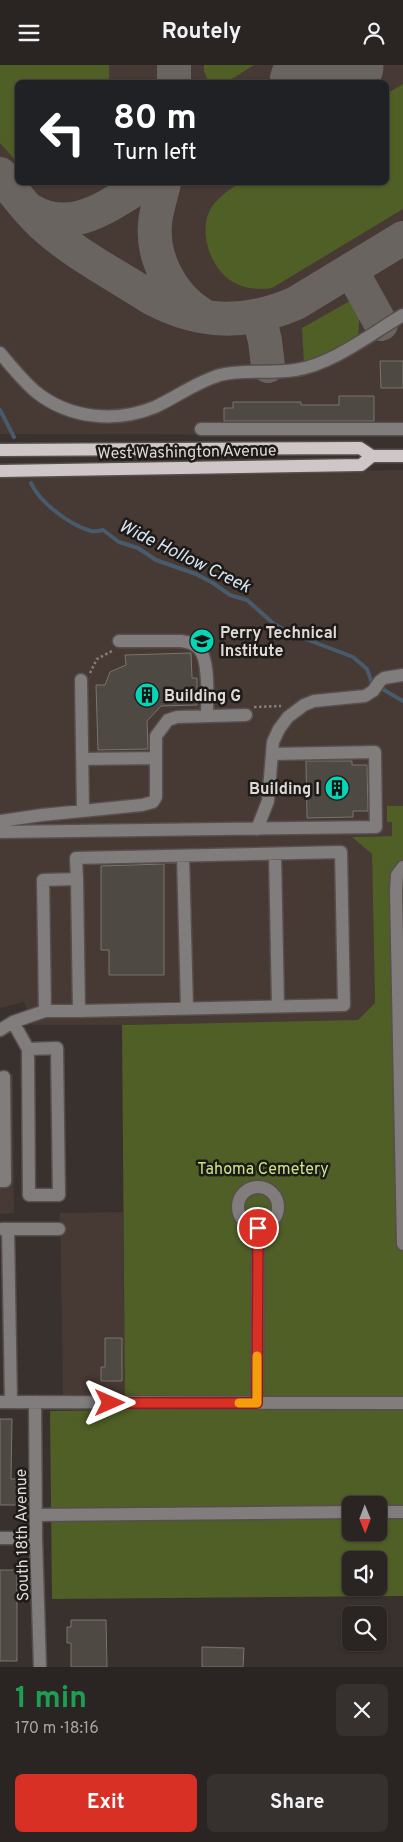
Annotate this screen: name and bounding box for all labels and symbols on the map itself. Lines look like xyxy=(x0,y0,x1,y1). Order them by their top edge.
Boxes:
street label: West Washington Avenue xyxy=(97,441,277,465)
water label: Wide Hollow Creek xyxy=(115,515,255,600)
place label: Perry Technical Institute xyxy=(220,624,337,662)
school or university icon: Perry Technical Institute xyxy=(189,628,215,654)
building icon: Building G xyxy=(134,682,160,708)
place label: Building G xyxy=(164,687,241,707)
building icon: Building I xyxy=(324,775,350,801)
place label: Building I xyxy=(249,780,320,800)
park label: Tahoma Cemetery xyxy=(197,1160,329,1180)
pin xyxy=(237,1207,279,1249)
position arrow xyxy=(83,1376,135,1428)
street label: South 18th Avenue xyxy=(12,1469,34,1601)
north arrow xyxy=(342,1496,388,1541)

